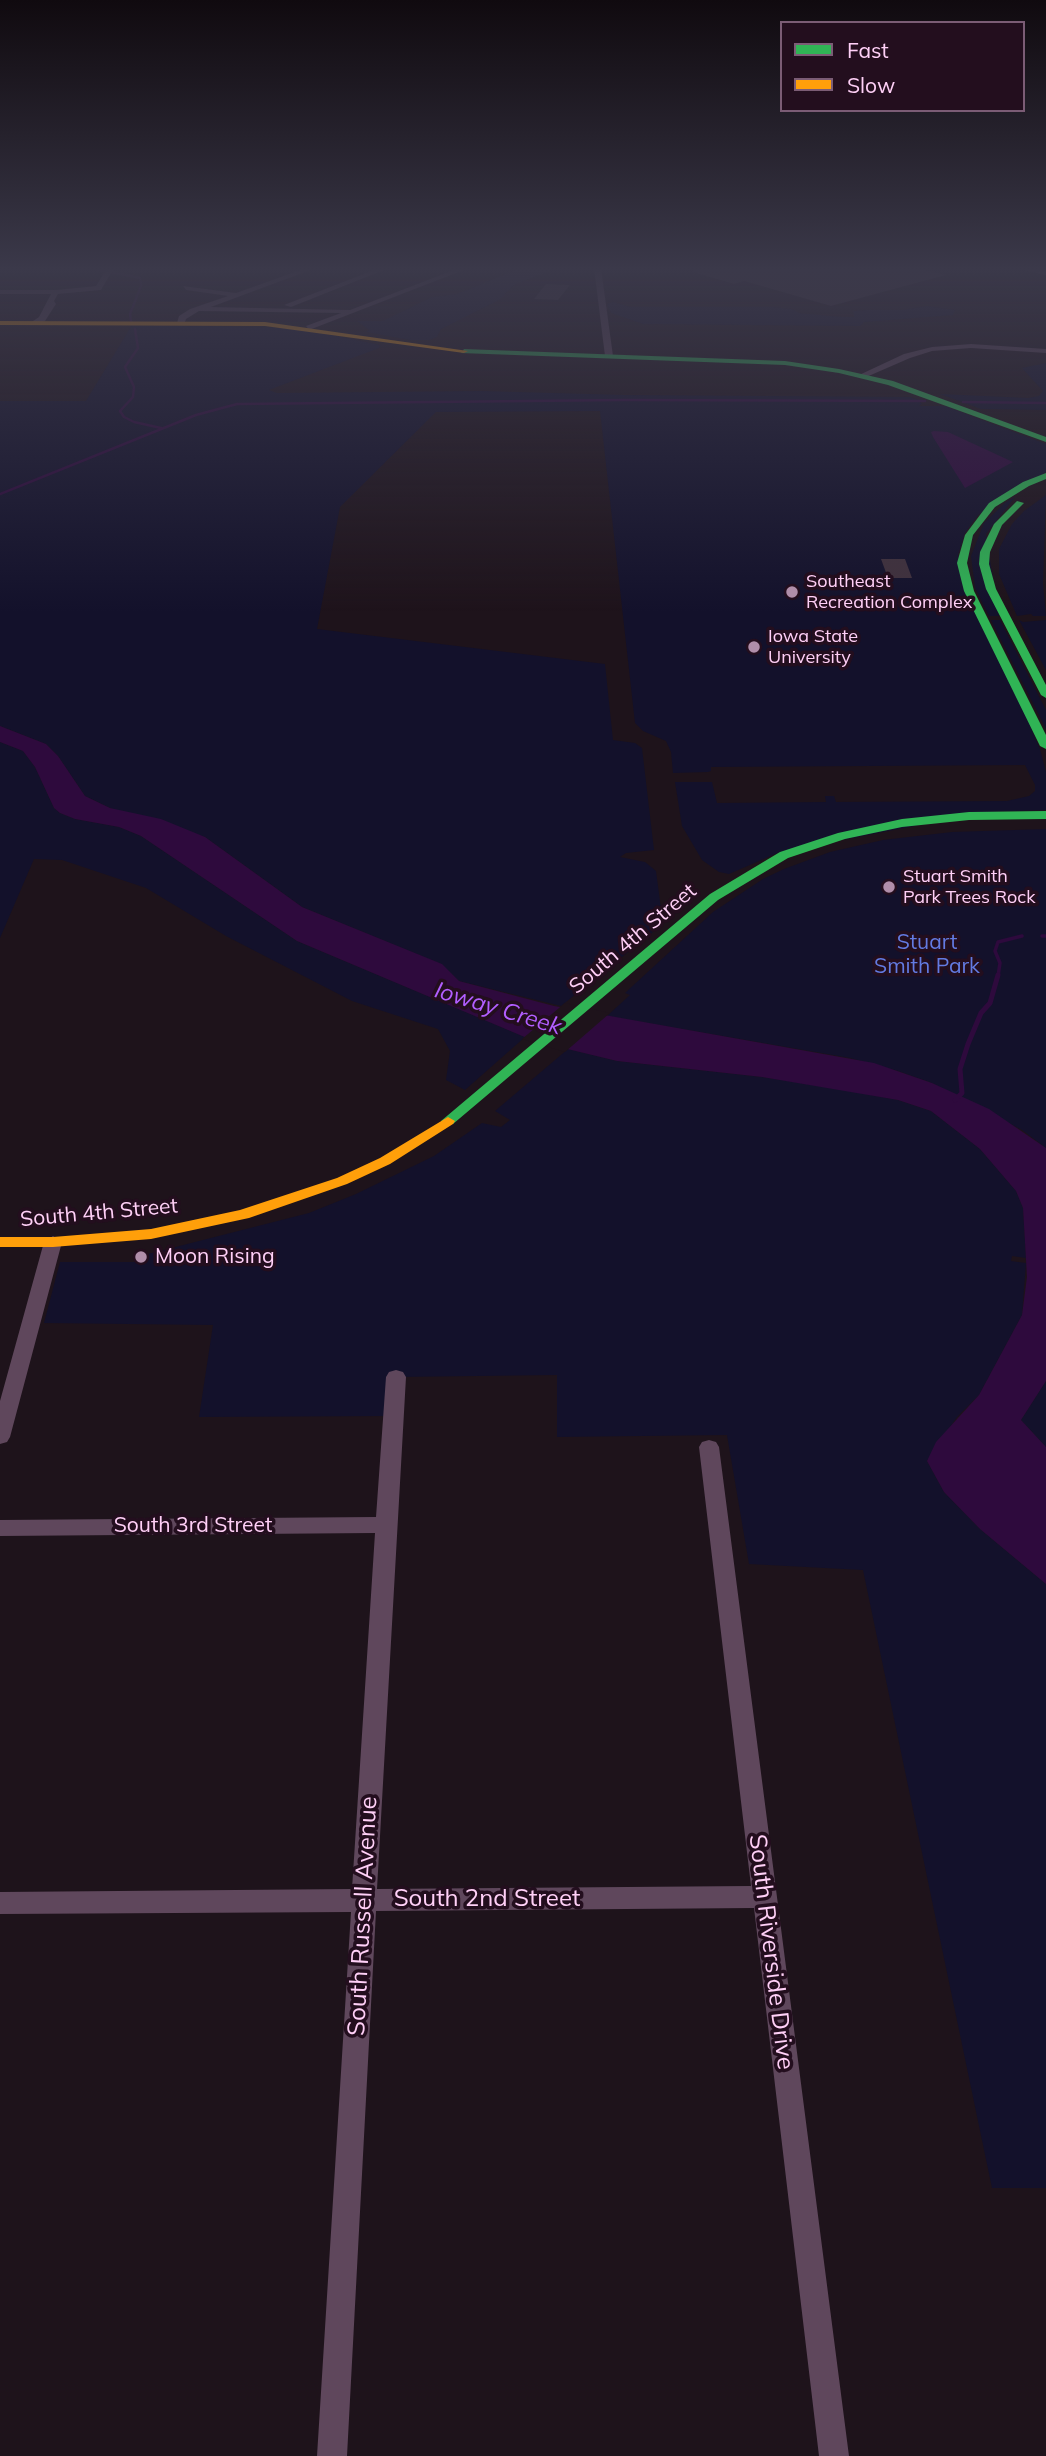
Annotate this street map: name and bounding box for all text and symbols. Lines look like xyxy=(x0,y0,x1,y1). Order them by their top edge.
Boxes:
legend xyxy=(780,21,1025,112)
text: Fast xyxy=(847,37,889,63)
text: Slow xyxy=(847,72,895,98)
place label: Southeast Recreation Complex xyxy=(806,571,972,614)
marker: Southeast Recreation Complex xyxy=(784,584,800,600)
place label: Iowa State University xyxy=(768,626,858,668)
marker: Iowa State University xyxy=(746,639,762,655)
place label: Stuart Smith Park Trees Rock xyxy=(903,866,1035,908)
street label: South 4th Street xyxy=(564,879,702,999)
marker: Stuart Smith Park Trees Rock xyxy=(881,879,897,895)
park label: Stuart Smith Park xyxy=(874,930,980,980)
water label: Ioway Creek xyxy=(431,977,565,1041)
street label: South 4th Street xyxy=(19,1194,179,1232)
place label: Moon Rising xyxy=(155,1244,275,1270)
marker: Moon Rising xyxy=(133,1249,149,1265)
street label: South 3rd Street xyxy=(114,1513,272,1539)
street label: South Russell Avenue xyxy=(342,1795,384,2037)
street label: South Riverside Drive xyxy=(742,1833,800,2071)
street label: South 2nd Street xyxy=(394,1885,580,1913)

